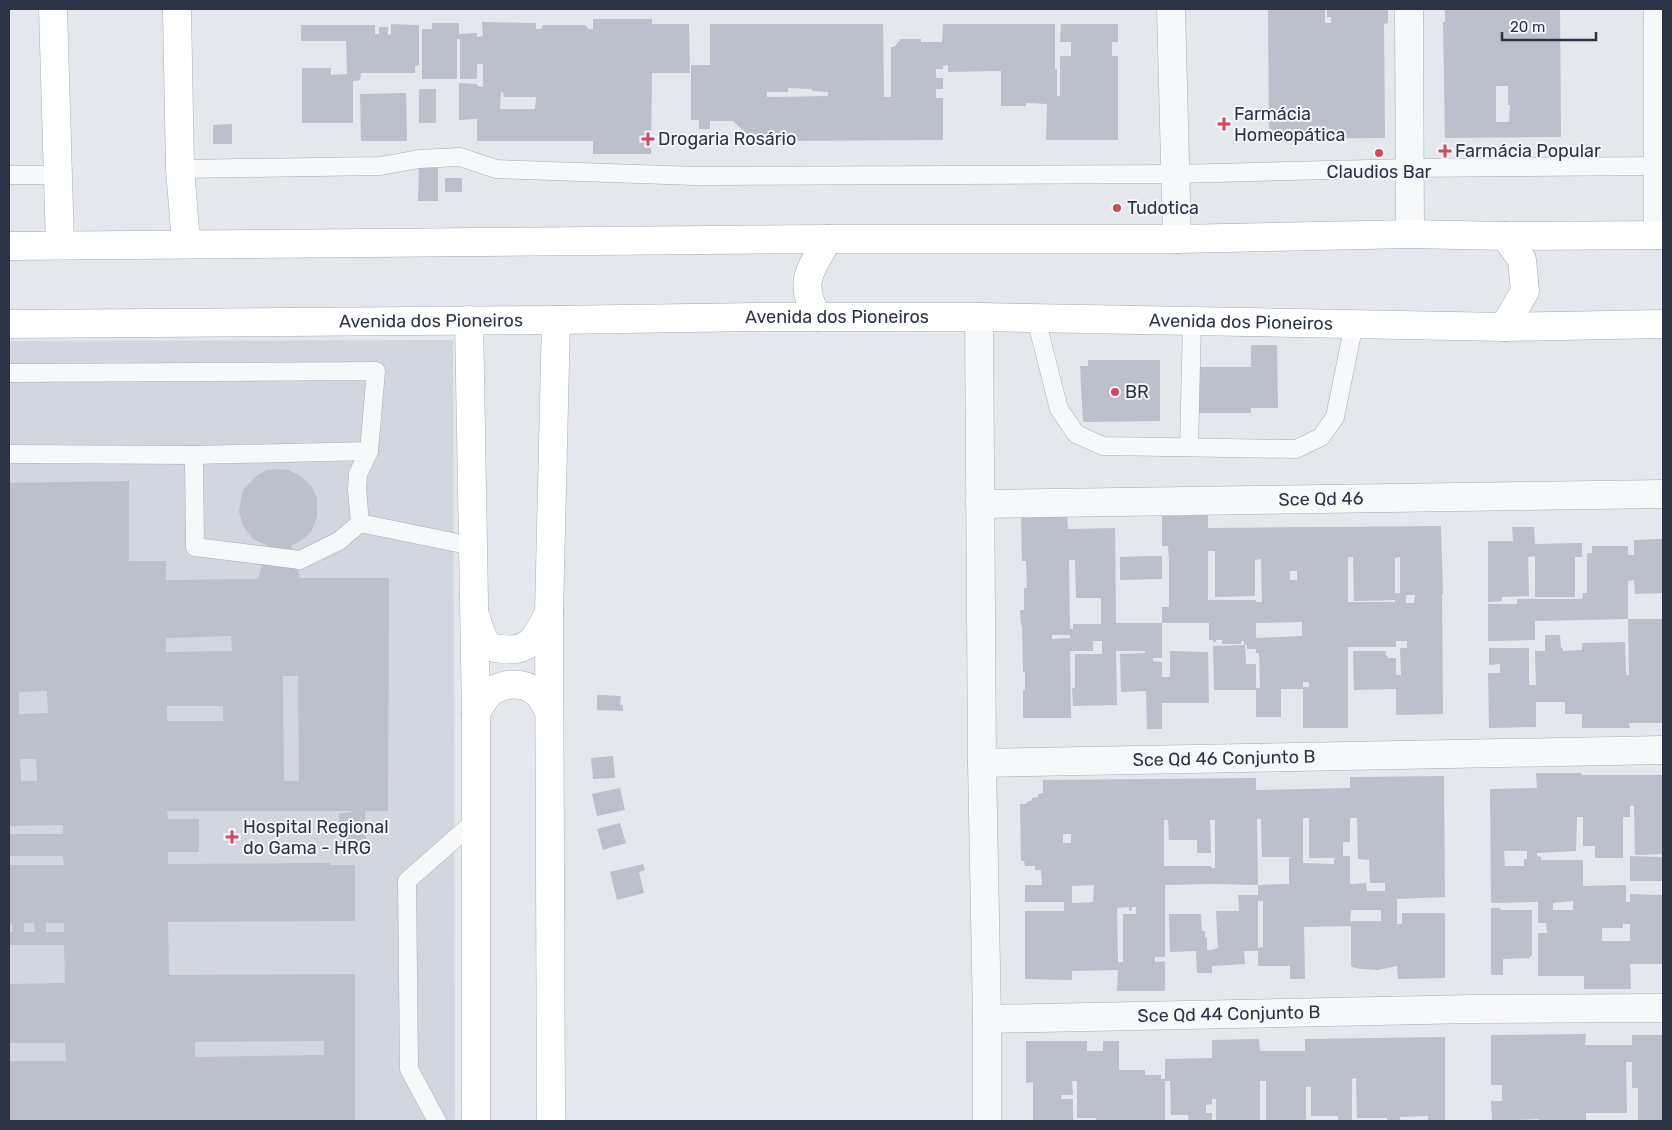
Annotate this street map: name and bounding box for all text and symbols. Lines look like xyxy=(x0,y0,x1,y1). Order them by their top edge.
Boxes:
scale bar xyxy=(1502,10,1596,42)
text: 20 m xyxy=(1510,18,1545,36)
place label: Farmácia Homeopática xyxy=(1234,103,1345,146)
marker: Farmácia Homeopática xyxy=(1218,118,1230,130)
place label: Drogaria Rosário xyxy=(658,128,796,150)
marker: Drogaria Rosário xyxy=(642,133,654,145)
place label: Farmácia Popular xyxy=(1455,140,1601,162)
marker: Farmácia Popular xyxy=(1439,145,1451,157)
marker: Claudios Bar xyxy=(1373,147,1385,159)
place label: Claudios Bar xyxy=(1327,161,1432,183)
place label: Tudotica xyxy=(1127,197,1199,219)
marker: Tudotica xyxy=(1111,202,1123,214)
street label: Avenida dos Pioneiros xyxy=(745,306,929,328)
street label: Avenida dos Pioneiros xyxy=(339,309,523,333)
street label: Avenida dos Pioneiros xyxy=(1149,309,1333,335)
place label: BR xyxy=(1125,381,1149,403)
marker: BR xyxy=(1109,386,1121,398)
street label: Sce Qd 46 xyxy=(1278,487,1364,511)
street label: Sce Qd 46 Conjunto B xyxy=(1132,746,1316,771)
place label: Hospital Regional do Gama - HRG xyxy=(243,816,389,859)
marker: Hospital Regional do Gama - HRG xyxy=(225,830,239,844)
street label: Sce Qd 44 Conjunto B xyxy=(1137,1001,1321,1027)

